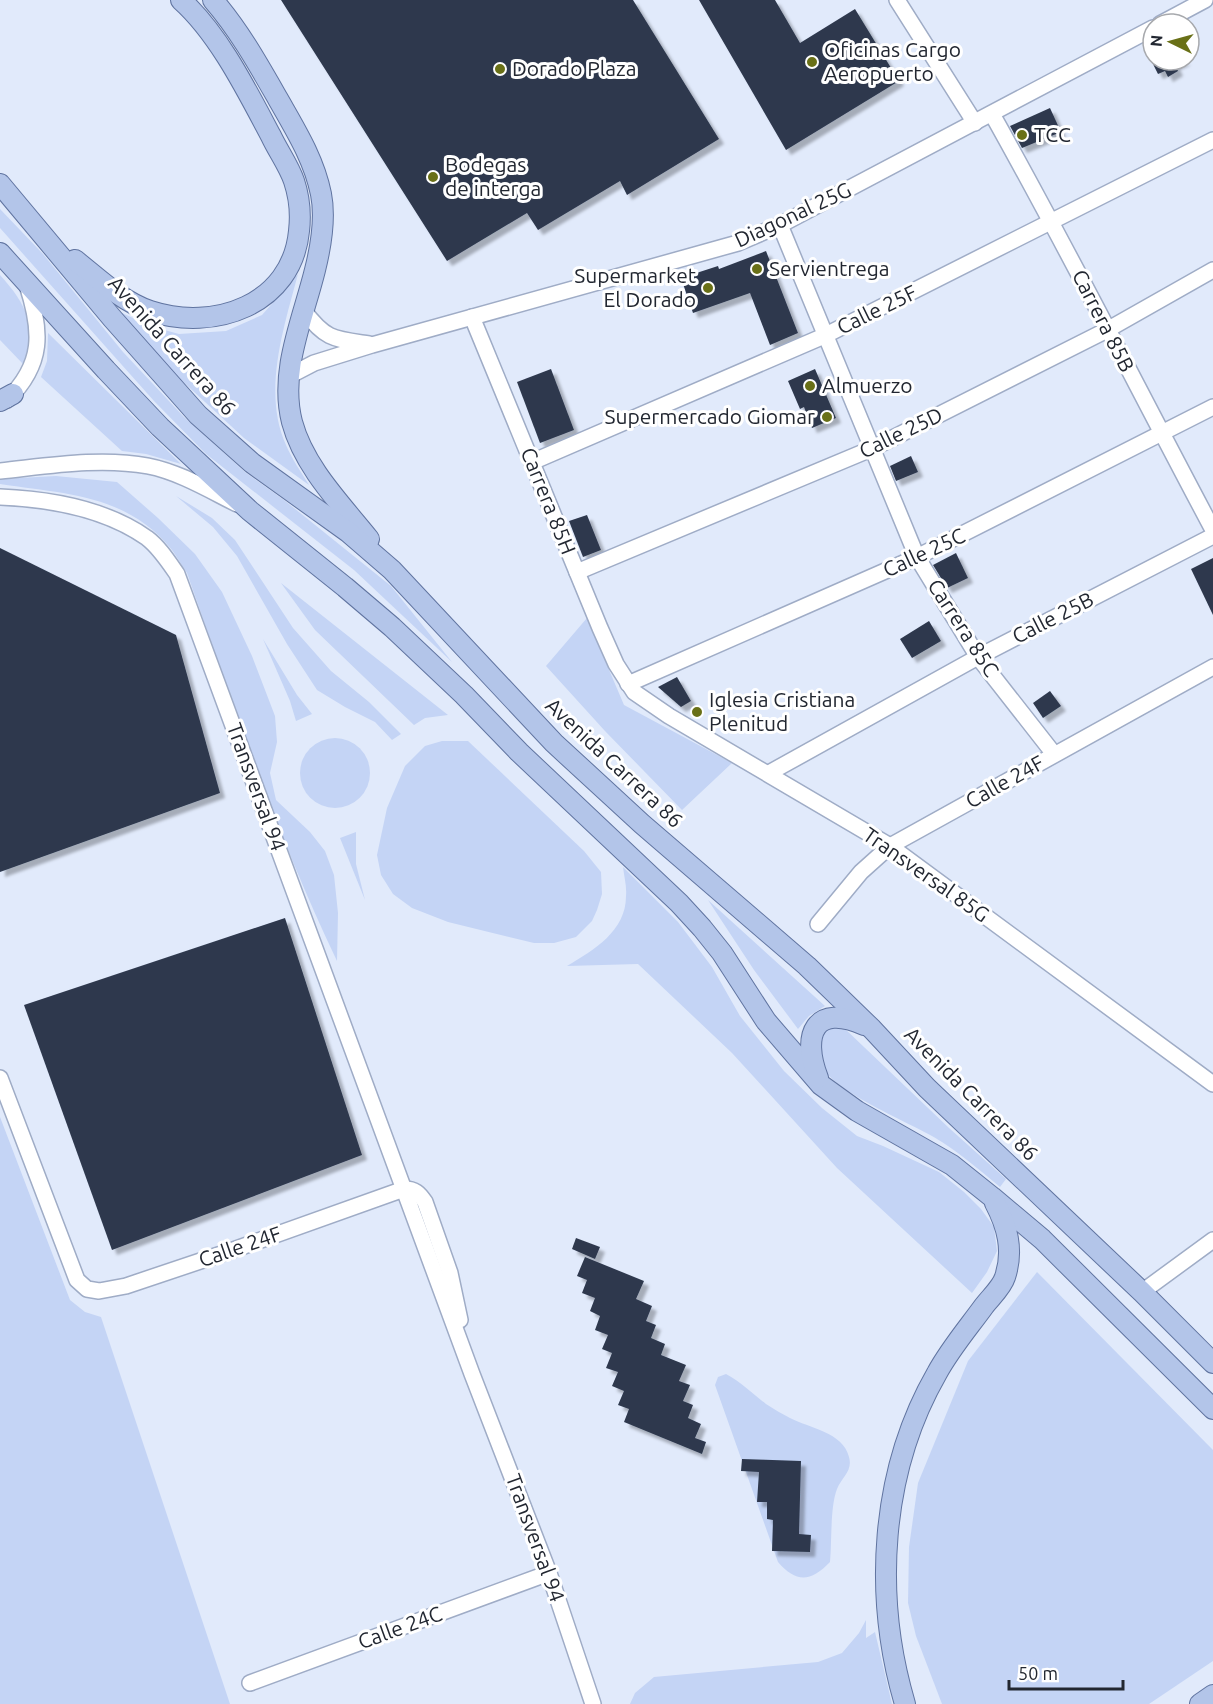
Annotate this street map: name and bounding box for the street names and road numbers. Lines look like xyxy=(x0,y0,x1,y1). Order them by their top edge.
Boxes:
street label: Diagonal 25G xyxy=(731,177,855,252)
street label: Carrera 85B xyxy=(1068,265,1140,376)
street label: Avenida Carrera 86 xyxy=(104,271,241,420)
street label: Calle 25F xyxy=(833,280,920,339)
street label: Calle 25D xyxy=(855,402,946,463)
street label: Carrera 85H xyxy=(517,444,581,558)
street label: Calle 25C xyxy=(879,523,968,581)
street label: Carrera 85C xyxy=(923,574,1004,681)
street label: Calle 25B xyxy=(1008,586,1097,648)
street label: Avenida Carrera 86 xyxy=(541,693,688,832)
street label: Transversal 94 xyxy=(223,719,291,854)
street label: Calle 24F xyxy=(961,750,1048,812)
street label: Transversal 85G xyxy=(859,822,994,927)
street label: Avenida Carrera 86 xyxy=(900,1022,1043,1165)
street label: Calle 24F xyxy=(195,1221,284,1271)
street label: Transversal 94 xyxy=(502,1470,570,1605)
street label: Calle 24C xyxy=(354,1601,445,1653)

